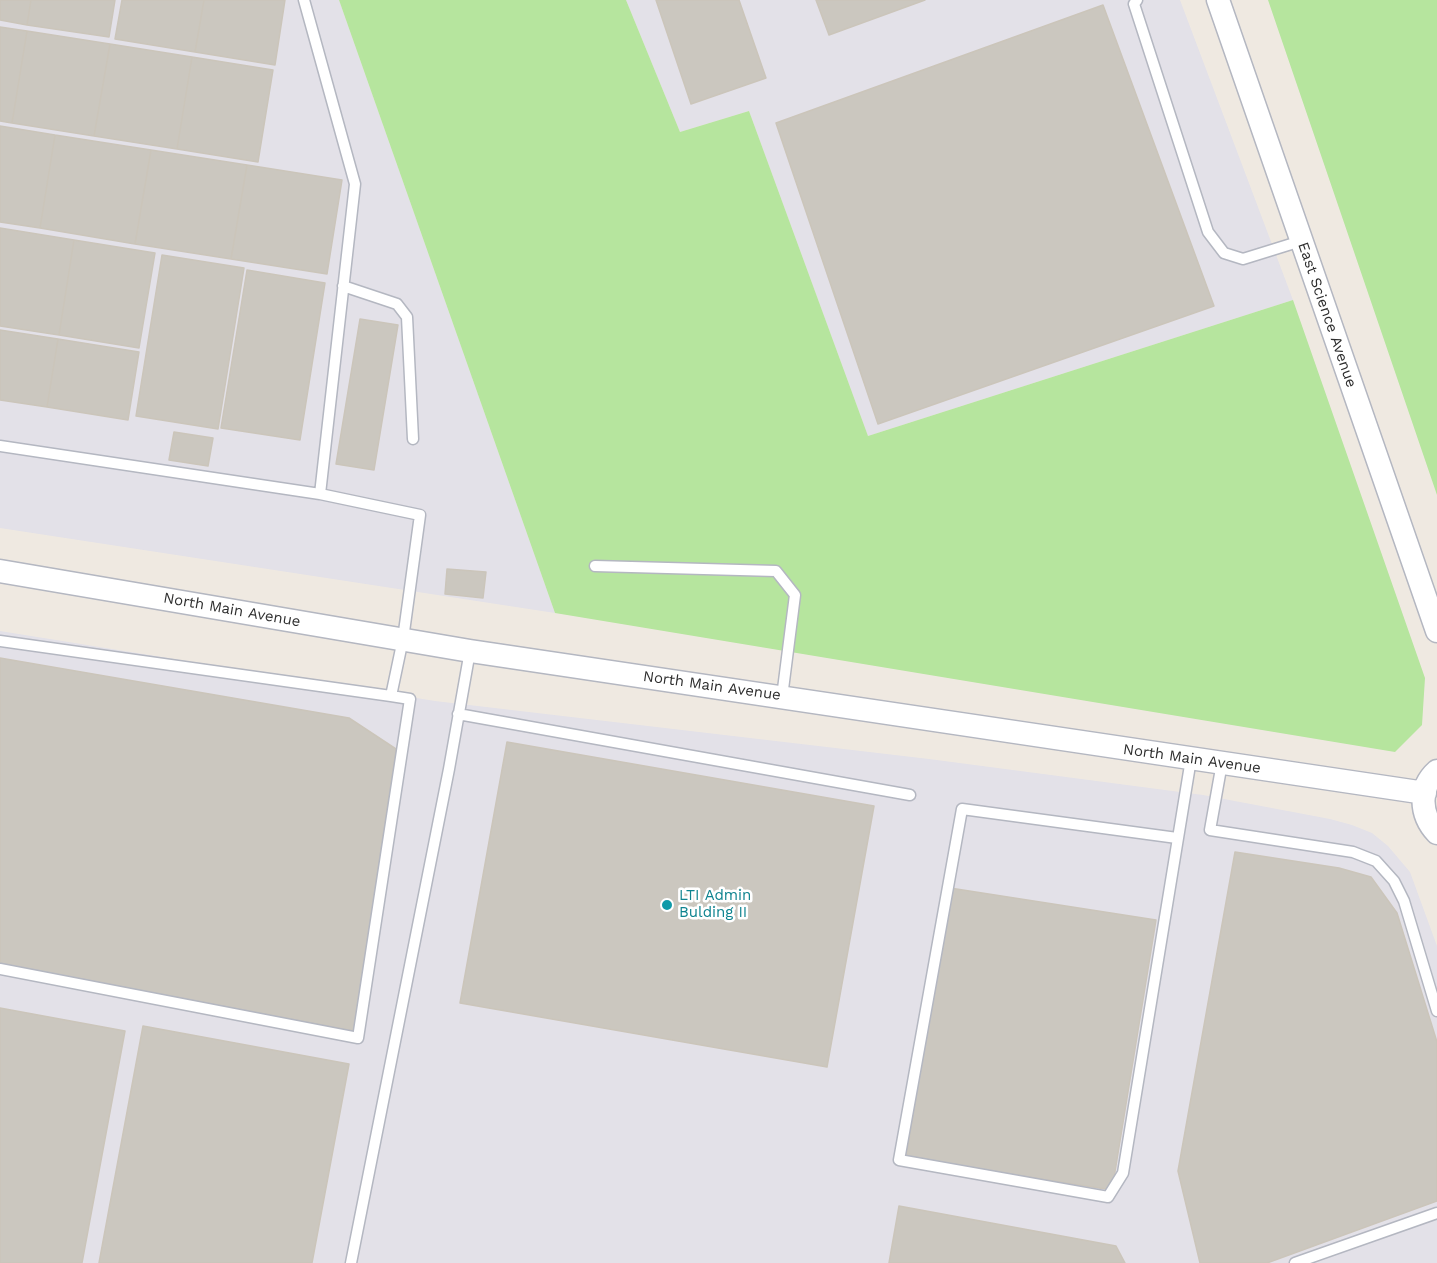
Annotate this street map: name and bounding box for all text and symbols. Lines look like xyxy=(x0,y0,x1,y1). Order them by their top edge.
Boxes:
street label: East Science Avenue xyxy=(1294,240,1360,390)
street label: North Main Avenue xyxy=(162,589,302,631)
street label: North Main Avenue xyxy=(642,667,782,705)
street label: North Main Avenue xyxy=(1122,740,1262,778)
place label: LTI Admin Bulding II xyxy=(679,887,751,922)
marker: LTI Admin Bulding II xyxy=(660,898,674,912)

